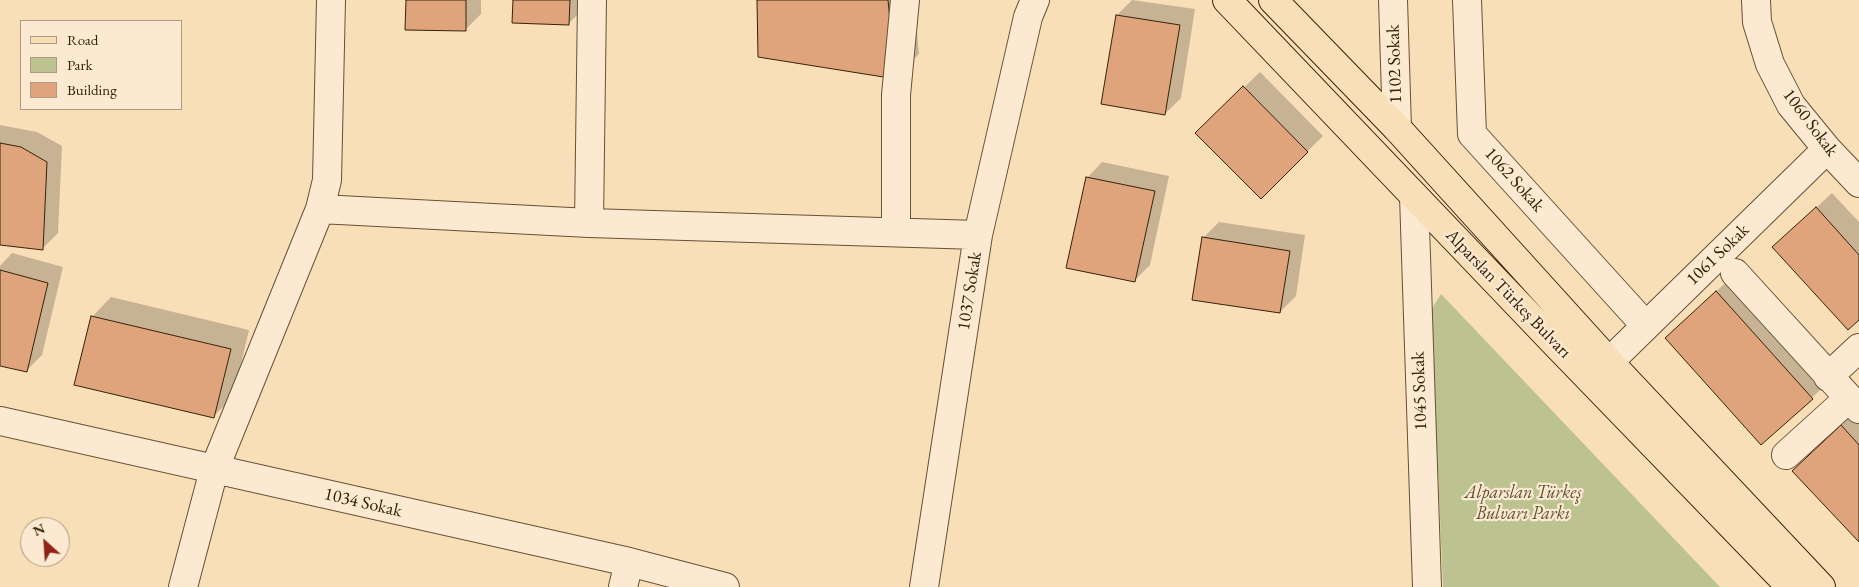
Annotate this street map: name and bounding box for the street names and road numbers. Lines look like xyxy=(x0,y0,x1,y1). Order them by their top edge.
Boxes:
street label: 1102 Sokak xyxy=(1383,24,1407,104)
street label: 1060 Sokak xyxy=(1778,85,1842,161)
street label: 1062 Sokak xyxy=(1479,143,1549,217)
street label: 1061 Sokak xyxy=(1682,220,1754,290)
street label: Alparslan Türkeş Bulvarı xyxy=(1441,225,1575,363)
street label: 1037 Sokak xyxy=(953,250,987,332)
street label: 1045 Sokak xyxy=(1408,351,1432,431)
street label: 1034 Sokak xyxy=(322,484,404,522)

